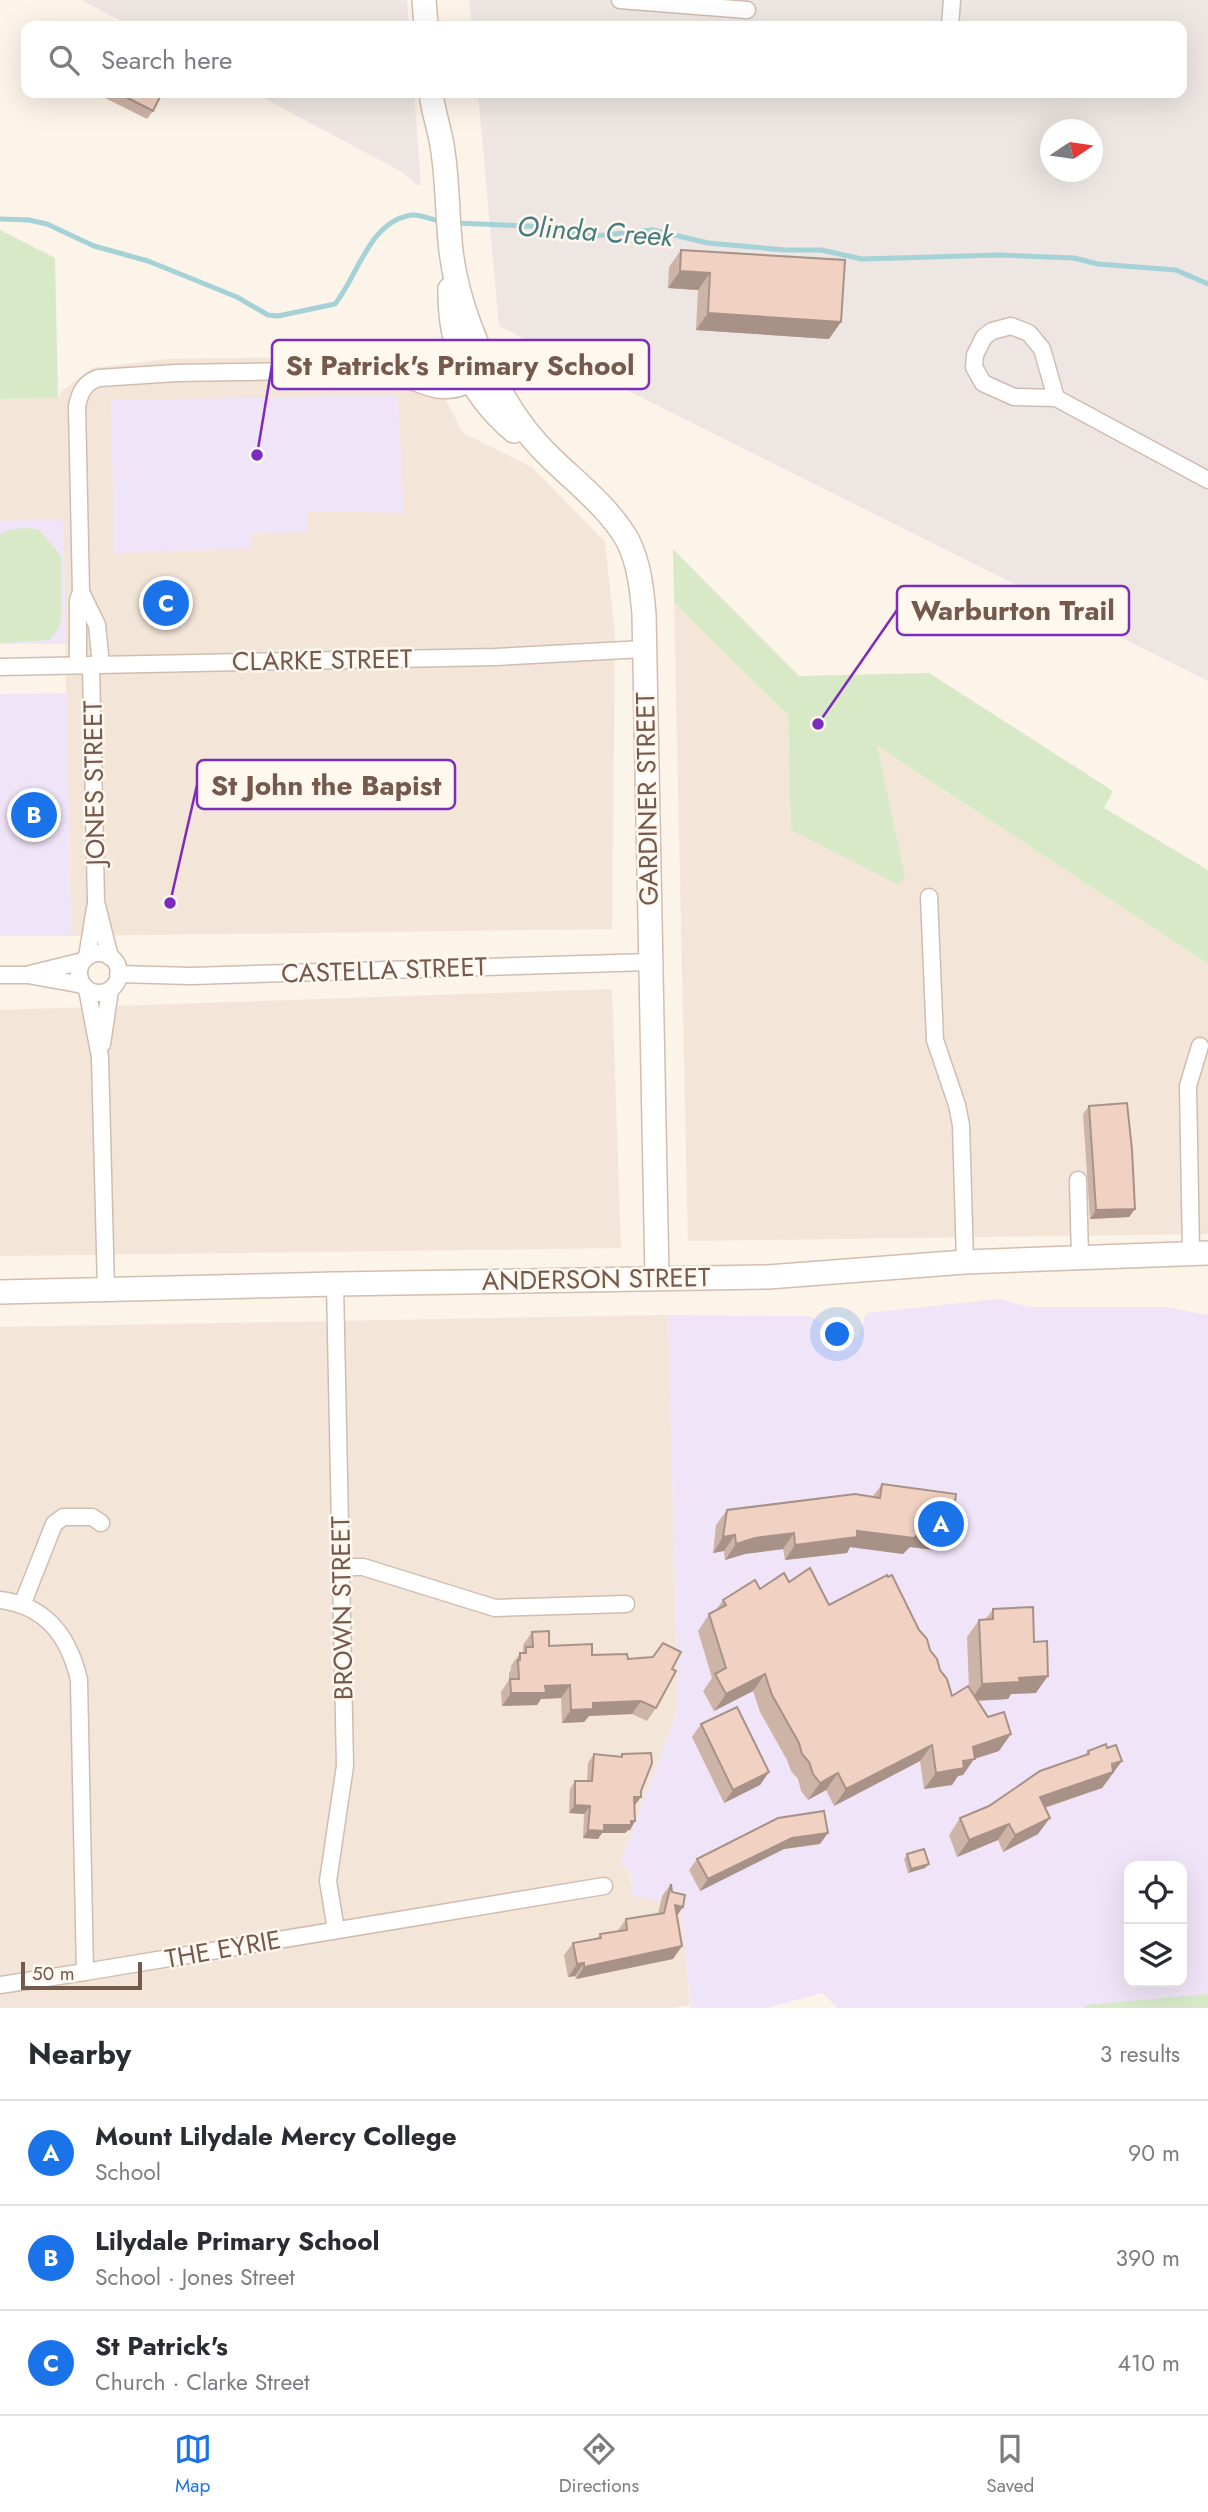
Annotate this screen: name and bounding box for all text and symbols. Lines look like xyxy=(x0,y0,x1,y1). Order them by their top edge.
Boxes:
search box xyxy=(21,21,1187,98)
icon: search xyxy=(45,41,83,79)
text: Search here xyxy=(101,41,233,79)
north arrow xyxy=(1040,119,1103,182)
water label: Olinda Creek xyxy=(516,206,675,257)
callout: St Patrick's Primary School xyxy=(272,340,649,389)
text: St Patrick's Primary School xyxy=(286,345,634,386)
pin: C xyxy=(143,577,189,629)
callout: Warburton Trail xyxy=(897,586,1129,635)
text: Warburton Trail xyxy=(911,590,1115,631)
street label: CLARKE STREET xyxy=(231,639,413,681)
street label: GARDINER STREET xyxy=(626,692,668,906)
street label: JONES STREET xyxy=(74,700,114,869)
callout: St John the Bapist xyxy=(197,760,455,809)
text: St John the Bapist xyxy=(211,765,441,806)
pin: B xyxy=(11,789,57,841)
street label: CASTELLA STREET xyxy=(280,947,488,993)
street label: ANDERSON STREET xyxy=(482,1258,710,1300)
your location xyxy=(820,1317,854,1351)
pin: A xyxy=(918,1498,964,1550)
street label: BROWN STREET xyxy=(321,1516,363,1700)
map controls xyxy=(1124,1861,1187,1987)
button: locate xyxy=(1124,1861,1187,1924)
street label: THE EYRIE xyxy=(162,1920,284,1978)
button: layers xyxy=(1124,1924,1187,1987)
scale bar xyxy=(21,1959,142,1991)
text: 50 m xyxy=(32,1960,75,1987)
text: Nearby xyxy=(28,2032,131,2075)
text: 3 results xyxy=(1100,2037,1180,2071)
text: Mount Lilydale Mercy College xyxy=(95,2117,457,2155)
text: A xyxy=(43,2136,59,2170)
text: 90 m xyxy=(1128,2136,1180,2170)
text: School xyxy=(95,2155,161,2189)
text: Lilydale Primary School xyxy=(95,2222,380,2260)
text: B xyxy=(43,2241,59,2275)
text: 390 m xyxy=(1116,2241,1180,2275)
text: School · Jones Street xyxy=(95,2260,295,2294)
text: St Patrick's xyxy=(95,2327,228,2365)
text: C xyxy=(43,2346,59,2380)
text: 410 m xyxy=(1118,2346,1180,2380)
text: Church · Clarke Street xyxy=(95,2365,310,2399)
tab: Map xyxy=(174,2430,212,2499)
tab: Directions xyxy=(559,2430,639,2499)
tab: Saved xyxy=(986,2430,1034,2499)

